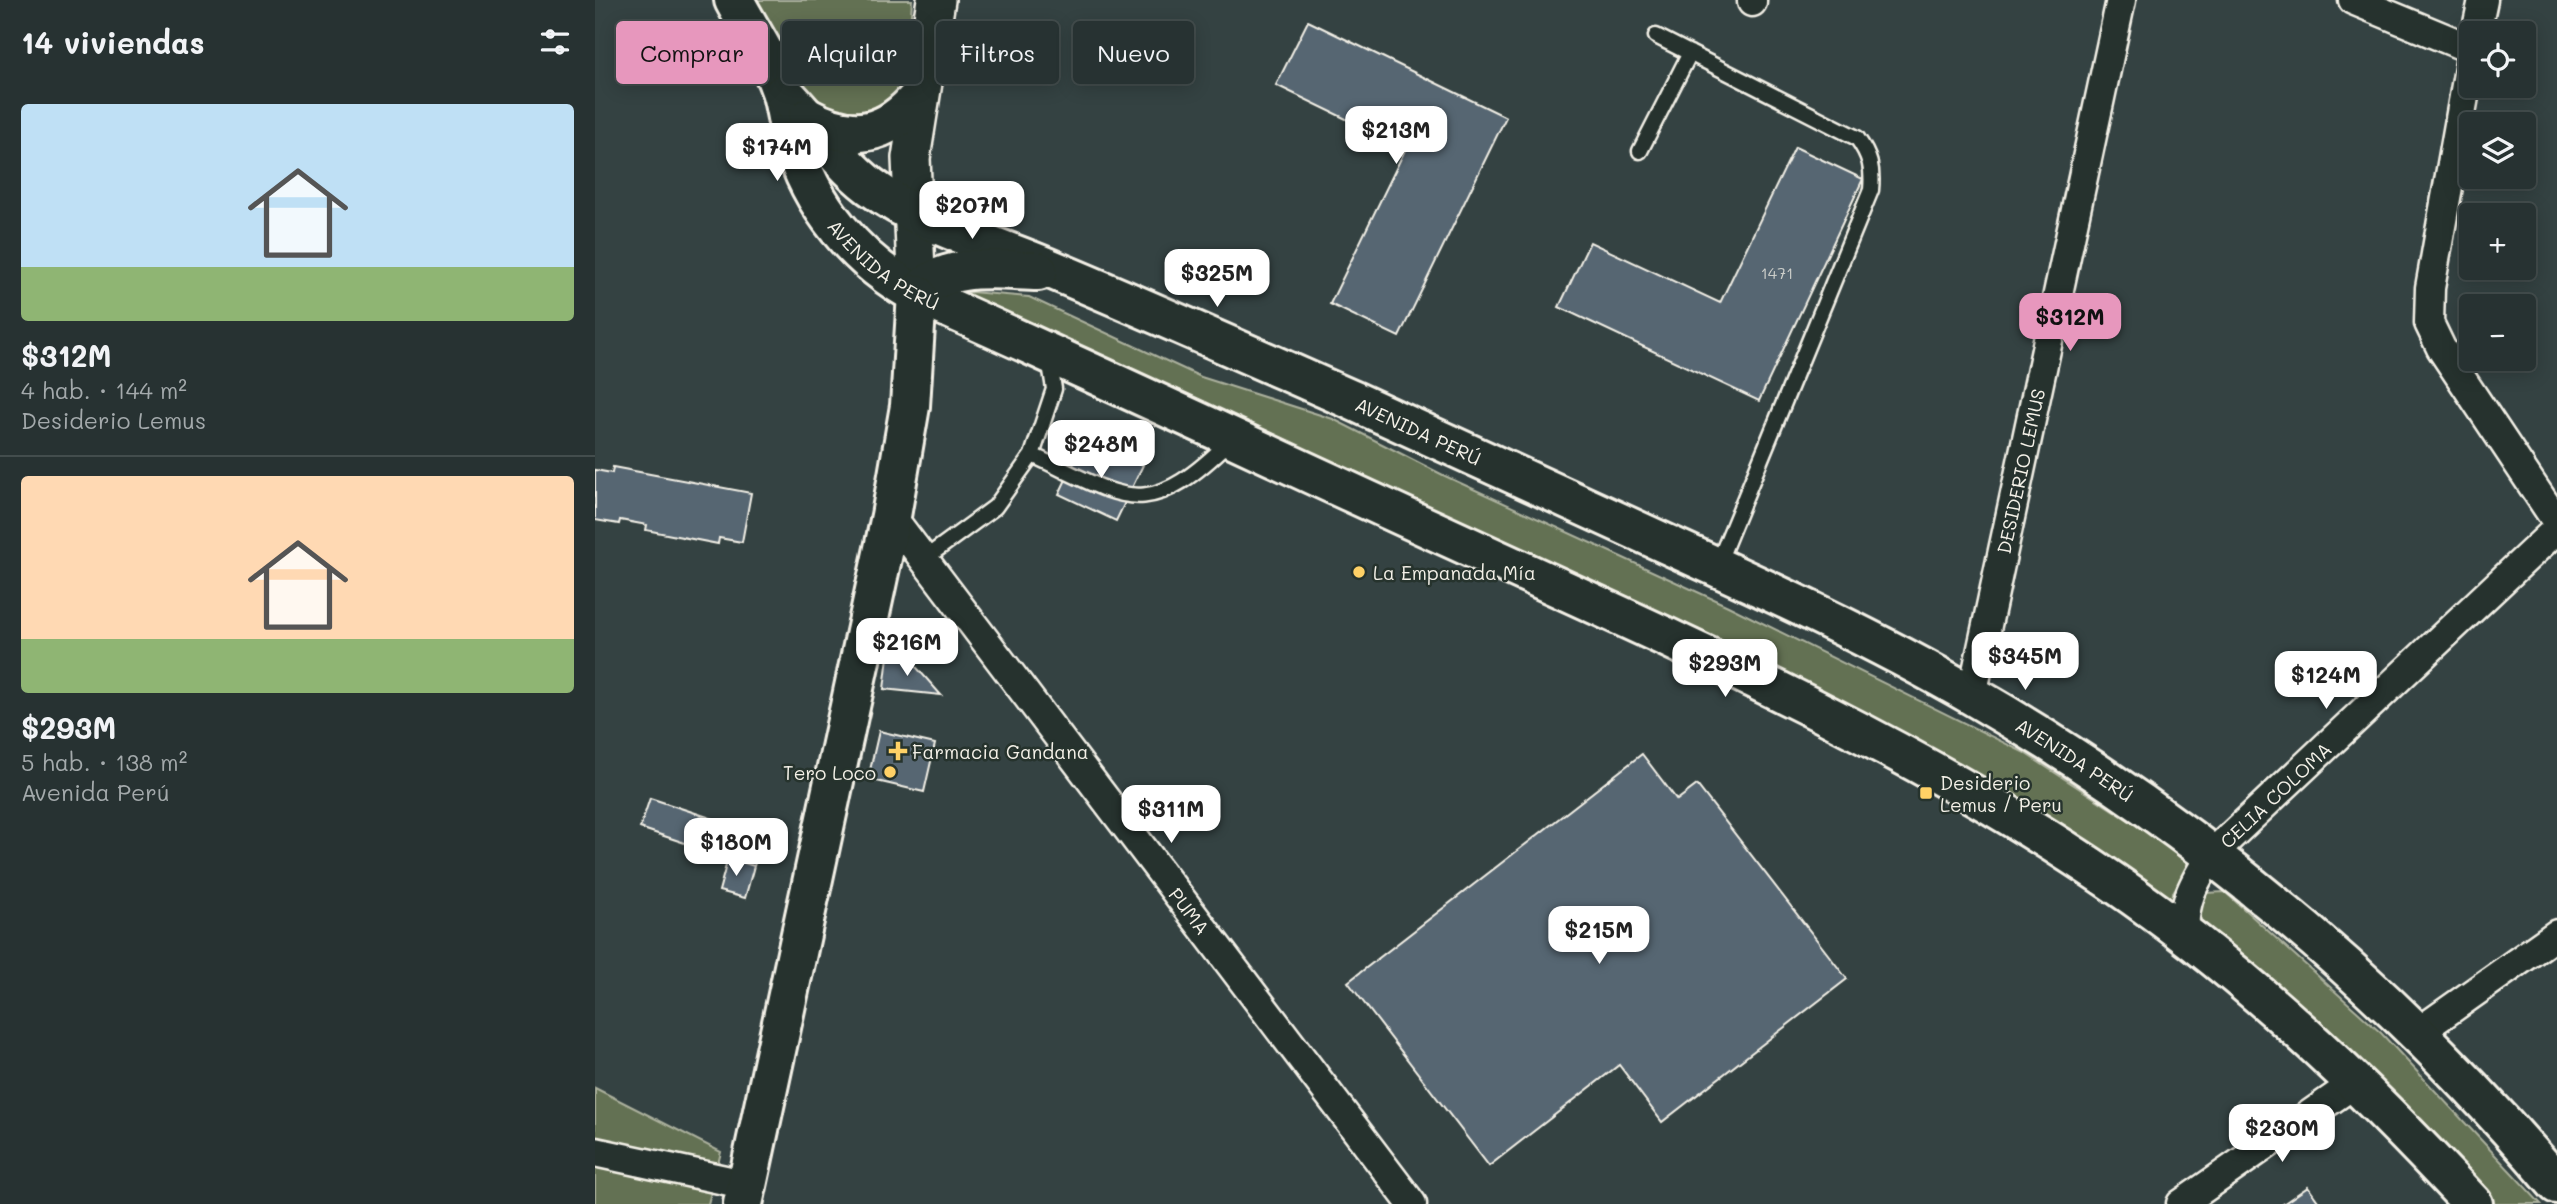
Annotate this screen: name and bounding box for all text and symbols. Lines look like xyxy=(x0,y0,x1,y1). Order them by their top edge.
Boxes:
chip: Comprar xyxy=(616,21,768,84)
chip: Alquilar xyxy=(782,21,922,84)
chip: Filtros xyxy=(936,21,1059,84)
chip: Nuevo xyxy=(1073,21,1194,84)
map controls xyxy=(2459,21,2536,371)
button: locate xyxy=(2459,21,2536,98)
text: 14 viviendas xyxy=(21,22,205,62)
icon: filters xyxy=(536,23,574,61)
pin: $213M xyxy=(1347,106,1445,166)
button: layers xyxy=(2459,112,2536,189)
text: $213M xyxy=(1361,114,1431,144)
pin: $174M xyxy=(728,124,826,183)
text: $174M xyxy=(742,131,812,161)
icon: home xyxy=(235,150,361,276)
pin: $207M xyxy=(923,182,1021,241)
text: $207M xyxy=(935,189,1009,219)
button: + xyxy=(2459,203,2536,280)
street label: AVENIDA PERÚ xyxy=(823,214,943,315)
pin: $325M xyxy=(1168,250,1266,309)
text: $325M xyxy=(1181,257,1253,287)
house number: 1471 xyxy=(1761,262,1793,283)
pin: $312M xyxy=(2021,294,2119,353)
button: − xyxy=(2459,294,2536,371)
text: $312M xyxy=(2035,301,2105,331)
text: $312M xyxy=(21,335,112,375)
text: 4 hab. · 144 m² xyxy=(21,375,187,405)
street label: DESIDERIO LEMUS xyxy=(1990,386,2050,556)
street label: AVENIDA PERÚ xyxy=(1352,391,1485,470)
text: Desiderio Lemus xyxy=(21,405,206,435)
pin: $248M xyxy=(1052,420,1150,480)
text: $248M xyxy=(1064,428,1138,458)
icon: home xyxy=(235,522,361,648)
place label: La Empanada Mía xyxy=(1373,560,1536,585)
marker: La Empanada Mía xyxy=(1351,564,1367,580)
pin: $216M xyxy=(858,618,956,678)
text: $216M xyxy=(872,626,942,656)
pin: $345M xyxy=(1976,632,2074,692)
pin: $293M xyxy=(1676,640,1774,699)
text: $345M xyxy=(1988,640,2062,670)
text: $293M xyxy=(1688,647,1762,677)
pin: $124M xyxy=(2277,652,2375,711)
text: $124M xyxy=(2291,659,2361,689)
text: $293M xyxy=(21,707,117,747)
street label: AVENIDA PERÚ xyxy=(2011,712,2139,807)
street label: CELIA COLOMA xyxy=(2214,736,2336,853)
place label: Farmacia Gandana xyxy=(912,739,1089,764)
marker: Farmacia Gandana xyxy=(890,743,906,759)
text: 5 hab. · 138 m² xyxy=(21,747,187,777)
place label: Tero Loco xyxy=(783,760,876,785)
marker: Tero Loco xyxy=(882,764,898,780)
place label: Desiderio Lemus / Peru xyxy=(1940,770,2062,817)
text: Avenida Perú xyxy=(21,777,170,807)
marker: Desiderio Lemus / Peru xyxy=(1918,785,1934,801)
pin: $311M xyxy=(1122,786,1220,845)
text: $311M xyxy=(1138,793,1205,823)
pin: $180M xyxy=(687,818,785,878)
text: $180M xyxy=(700,826,772,856)
street label: PUMA xyxy=(1164,882,1216,939)
pin: $215M xyxy=(1550,906,1648,966)
text: $215M xyxy=(1564,914,1634,944)
pin: $230M xyxy=(2233,1104,2331,1164)
text: $230M xyxy=(2245,1112,2319,1142)

